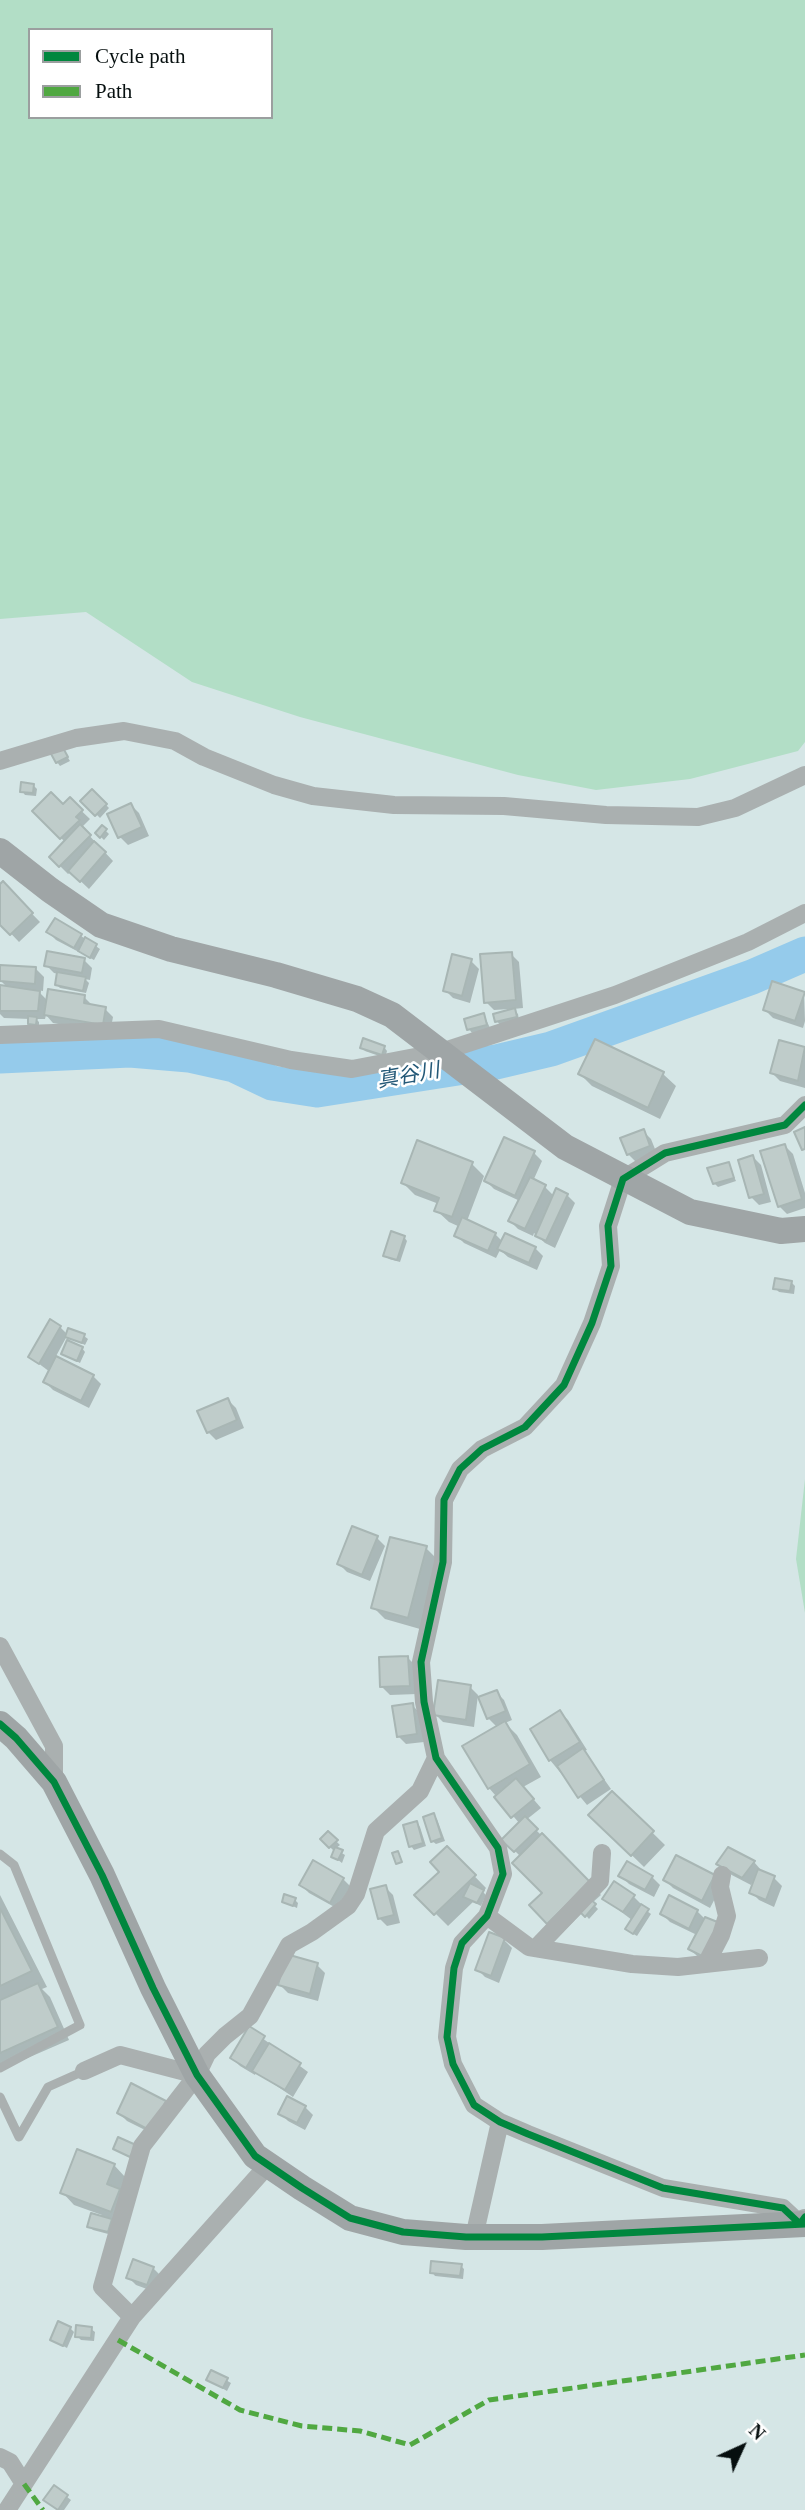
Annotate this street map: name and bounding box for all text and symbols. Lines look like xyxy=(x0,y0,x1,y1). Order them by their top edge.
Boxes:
legend xyxy=(28,28,273,119)
text: Cycle path xyxy=(95,44,185,68)
text: Path xyxy=(95,79,132,103)
water label: 真谷川 xyxy=(375,1056,441,1092)
north arrow xyxy=(707,2412,777,2482)
text: N xyxy=(745,2420,769,2444)

